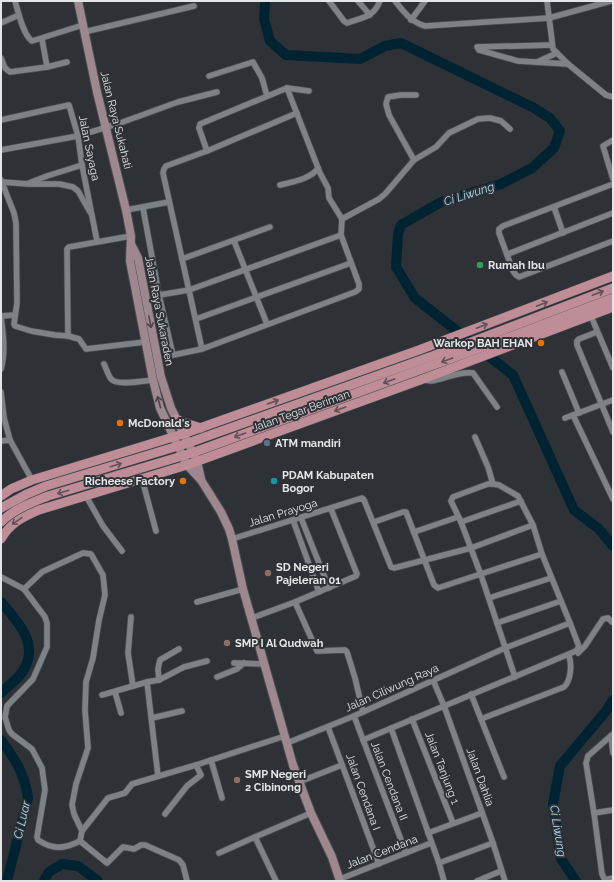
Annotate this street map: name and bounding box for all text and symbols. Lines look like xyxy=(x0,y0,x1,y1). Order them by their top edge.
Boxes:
street label: Jalan Raya Sukahati xyxy=(98,70,134,170)
street label: Jalan Sayaga xyxy=(76,114,102,182)
water label: Ci Liwung xyxy=(442,179,496,209)
street label: Jalan Raya Sukaraden xyxy=(142,255,176,367)
place label: Rumah Ibu xyxy=(488,259,545,272)
marker: Rumah Ibu xyxy=(475,260,485,270)
one-way arrow xyxy=(591,289,603,297)
one-way arrow xyxy=(535,299,547,307)
one-way arrow xyxy=(146,315,154,328)
one-way arrow xyxy=(475,322,487,330)
place label: Warkop BAH EHAN xyxy=(433,337,533,350)
marker: Warkop BAH EHAN xyxy=(536,338,546,348)
one-way arrow xyxy=(442,357,454,365)
one-way arrow xyxy=(383,378,395,386)
street label: Jalan Tegar Beriman xyxy=(250,387,352,435)
one-way arrow xyxy=(155,395,162,408)
one-way arrow xyxy=(266,398,278,406)
one-way arrow xyxy=(334,405,346,413)
place label: McDonald's xyxy=(128,417,190,430)
marker: McDonald's xyxy=(115,418,125,428)
one-way arrow xyxy=(234,432,247,439)
place label: ATM mandiri xyxy=(275,437,341,450)
marker: ATM mandiri xyxy=(262,438,272,448)
one-way arrow xyxy=(109,461,122,468)
place label: PDAM Kabupaten Bogor xyxy=(282,469,374,495)
place label: Richeese Factory xyxy=(85,475,175,488)
marker: Richeese Factory xyxy=(178,476,188,486)
marker: PDAM Kabupaten Bogor xyxy=(269,476,279,486)
one-way arrow xyxy=(57,489,70,496)
street label: Jalan Prayoga xyxy=(247,496,319,530)
one-way arrow xyxy=(12,517,23,525)
place label: SD Negeri Pajeleran 01 xyxy=(276,561,341,587)
marker: SD Negeri Pajeleran 01 xyxy=(263,568,273,578)
place label: SMP I Al Qudwah xyxy=(235,637,324,650)
marker: SMP I Al Qudwah xyxy=(222,638,232,648)
street label: Jalan Ciliwung Raya xyxy=(343,662,441,714)
street label: Jalan Tanjung 1 xyxy=(422,730,462,806)
street label: Jalan Cendana II xyxy=(368,740,410,822)
street label: Jalan Dahlia xyxy=(463,746,497,808)
street label: Jalan Cendana I xyxy=(343,752,383,832)
place label: SMP Negeri 2 Cibinong xyxy=(245,768,306,794)
marker: SMP Negeri 2 Cibinong xyxy=(232,775,242,785)
water label: Ci Luar xyxy=(11,799,33,840)
water label: Ci Liwung xyxy=(547,804,569,858)
street label: Jalan Cendana xyxy=(345,832,419,872)

